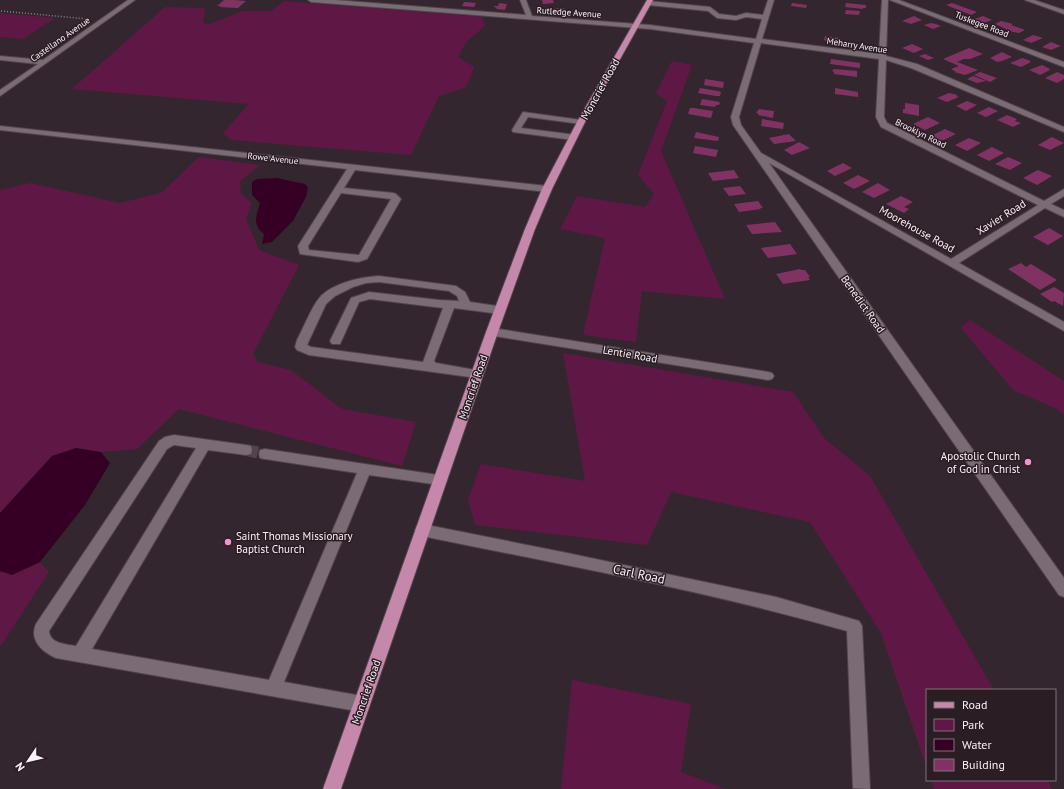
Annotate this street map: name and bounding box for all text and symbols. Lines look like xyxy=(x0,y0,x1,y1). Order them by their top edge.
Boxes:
street label: Rutledge Avenue xyxy=(536,4,602,20)
street label: Tuskegee Road xyxy=(954,9,1011,39)
street label: Castellano Avenue xyxy=(28,14,92,64)
street label: Meharry Avenue xyxy=(826,35,889,55)
street label: Moncrief Road xyxy=(577,56,623,122)
street label: Brooklyn Road xyxy=(894,116,948,150)
street label: Rowe Avenue xyxy=(247,150,299,166)
street label: Xavier Road xyxy=(974,196,1028,238)
street label: Moorehouse Road xyxy=(877,202,957,256)
street label: Benedict Road xyxy=(838,272,888,336)
street label: Lentie Road xyxy=(602,342,658,366)
street label: Moncrief Road xyxy=(455,353,491,421)
place label: Apostolic Church of God in Christ xyxy=(941,449,1020,476)
marker: Apostolic Church of God in Christ xyxy=(1023,457,1033,467)
place label: Saint Thomas Missionary Baptist Church xyxy=(236,529,354,556)
marker: Saint Thomas Missionary Baptist Church xyxy=(223,537,233,547)
street label: Carl Road xyxy=(611,560,667,588)
street label: Moncrief Road xyxy=(348,658,384,726)
legend xyxy=(926,689,1056,781)
text: Road xyxy=(962,697,987,712)
text: Park xyxy=(962,717,984,732)
text: Water xyxy=(962,737,992,752)
north arrow xyxy=(8,741,48,781)
text: Building xyxy=(962,757,1005,772)
text: N xyxy=(12,760,28,774)

